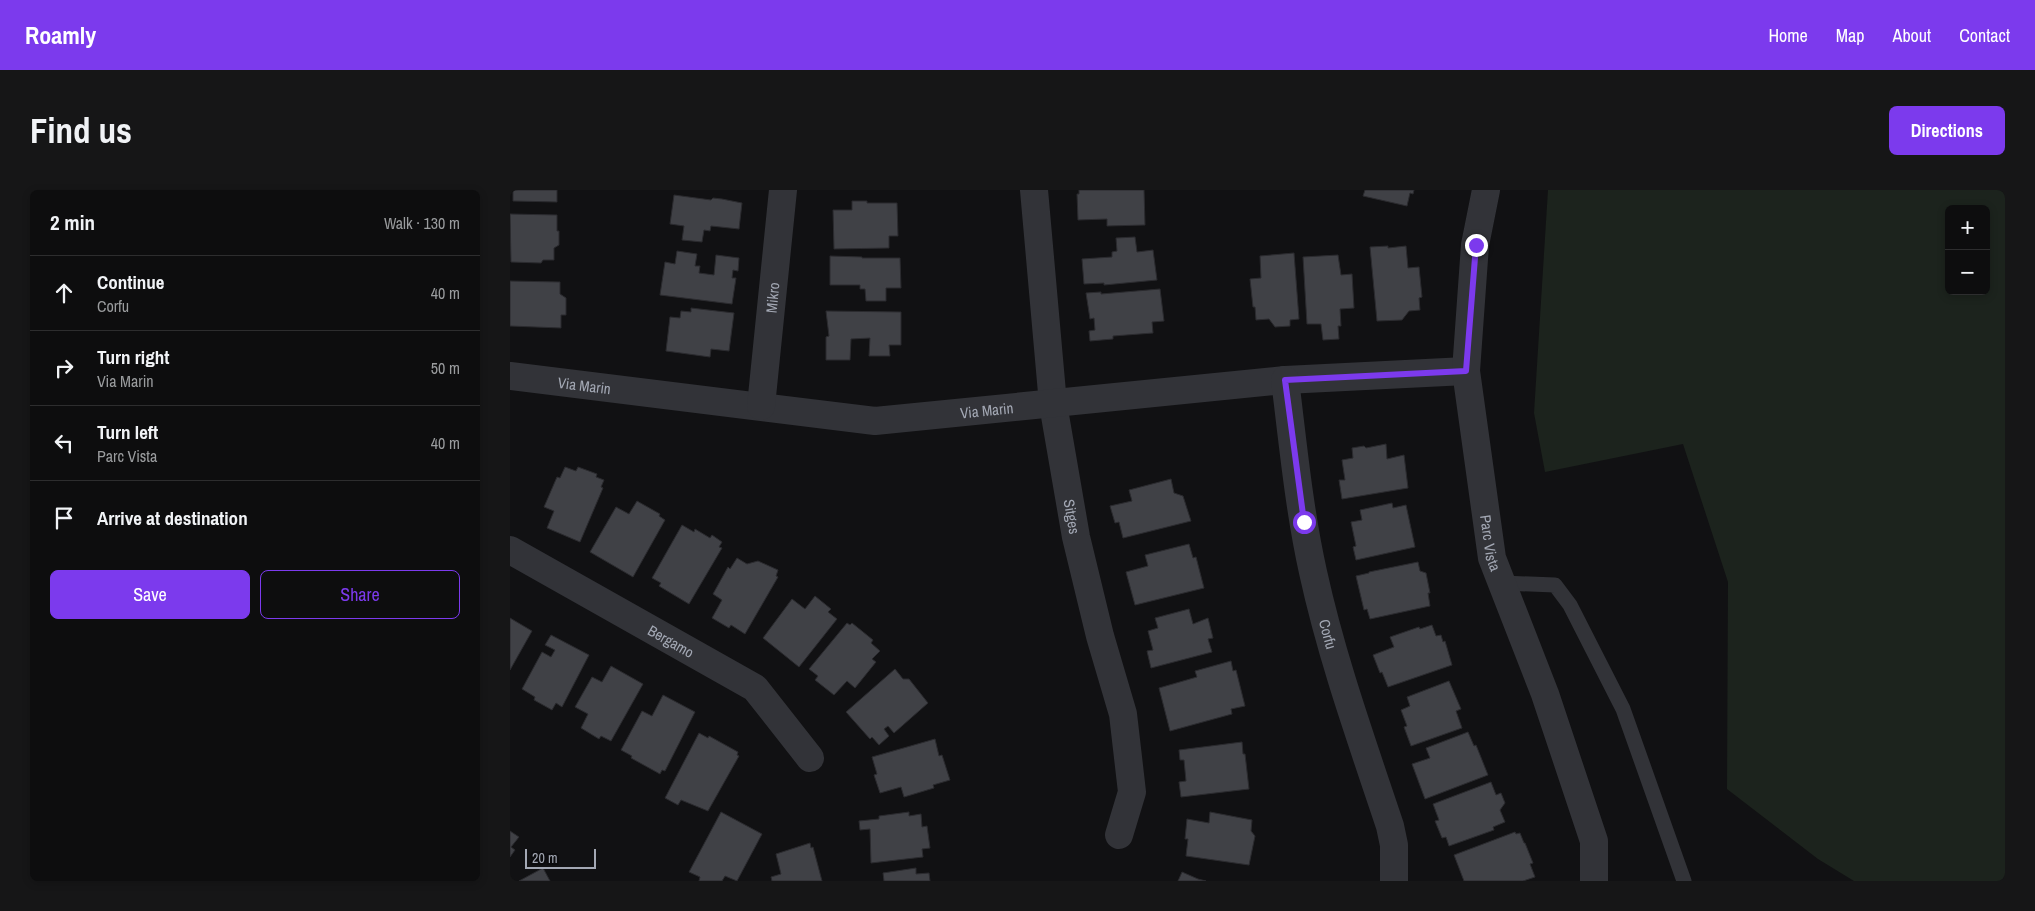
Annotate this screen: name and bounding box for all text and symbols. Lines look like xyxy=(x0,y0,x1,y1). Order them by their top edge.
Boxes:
text: Roamly xyxy=(25,19,96,51)
text: Home xyxy=(1768,23,1808,48)
text: Map xyxy=(1836,23,1865,48)
text: About xyxy=(1893,23,1931,48)
text: Contact xyxy=(1959,23,2010,48)
button: Directions xyxy=(1889,106,2005,155)
text: Find us xyxy=(30,107,132,154)
map controls xyxy=(1945,205,1990,295)
button: + xyxy=(1945,205,1990,250)
text: 2 min xyxy=(50,208,95,237)
text: Walk · 130 m xyxy=(384,212,460,234)
route end xyxy=(1465,234,1488,257)
button: − xyxy=(1945,250,1990,295)
text: Continue xyxy=(97,269,165,295)
icon: ahead xyxy=(50,279,78,307)
street label: Mikro xyxy=(760,281,784,314)
text: 40 m xyxy=(431,282,460,304)
text: Corfu xyxy=(97,295,129,317)
text: Turn right xyxy=(97,344,169,370)
icon: right xyxy=(50,354,78,382)
text: 50 m xyxy=(431,357,460,379)
text: Via Marin xyxy=(97,370,154,392)
street label: Via Marin xyxy=(557,372,612,399)
street label: Via Marin xyxy=(959,397,1014,423)
text: Turn left xyxy=(97,419,158,445)
icon: left xyxy=(50,429,78,457)
text: 40 m xyxy=(431,432,460,454)
text: Parc Vista xyxy=(97,445,157,467)
street label: Sitges xyxy=(1059,498,1086,535)
icon: arrive xyxy=(50,504,78,532)
text: Arrive at destination xyxy=(97,505,248,531)
route start xyxy=(1293,511,1316,534)
street label: Parc Vista xyxy=(1476,513,1507,574)
button: Save xyxy=(50,570,250,619)
button: Share xyxy=(260,570,460,619)
street label: Corfu xyxy=(1314,617,1343,651)
street label: Bergamo xyxy=(644,619,698,662)
scale bar xyxy=(525,846,596,869)
text: 20 m xyxy=(532,849,558,867)

